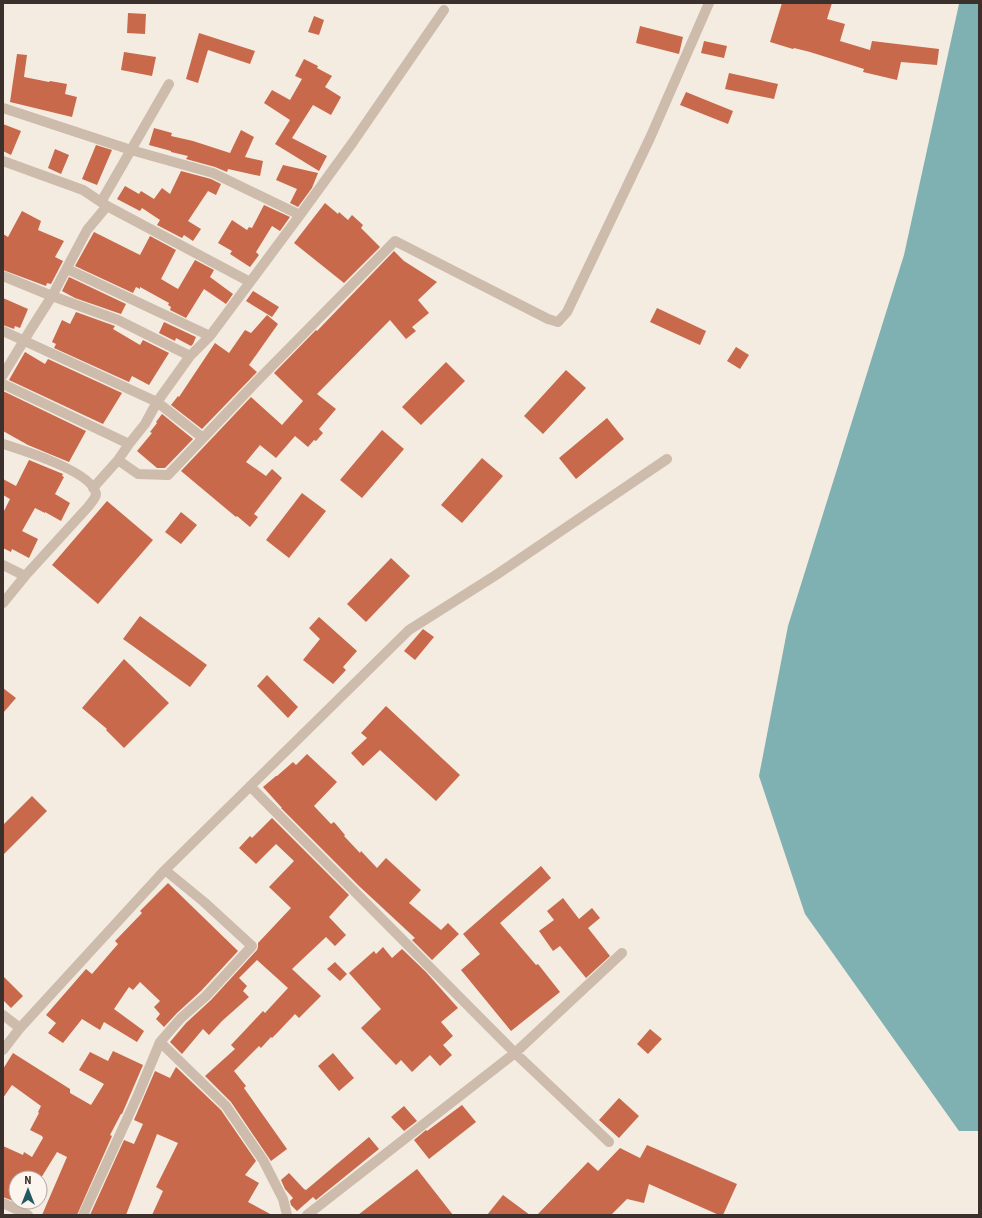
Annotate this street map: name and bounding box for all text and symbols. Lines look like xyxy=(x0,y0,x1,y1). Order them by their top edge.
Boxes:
north arrow xyxy=(8,1170,48,1210)
text: N xyxy=(24,1173,32,1188)

